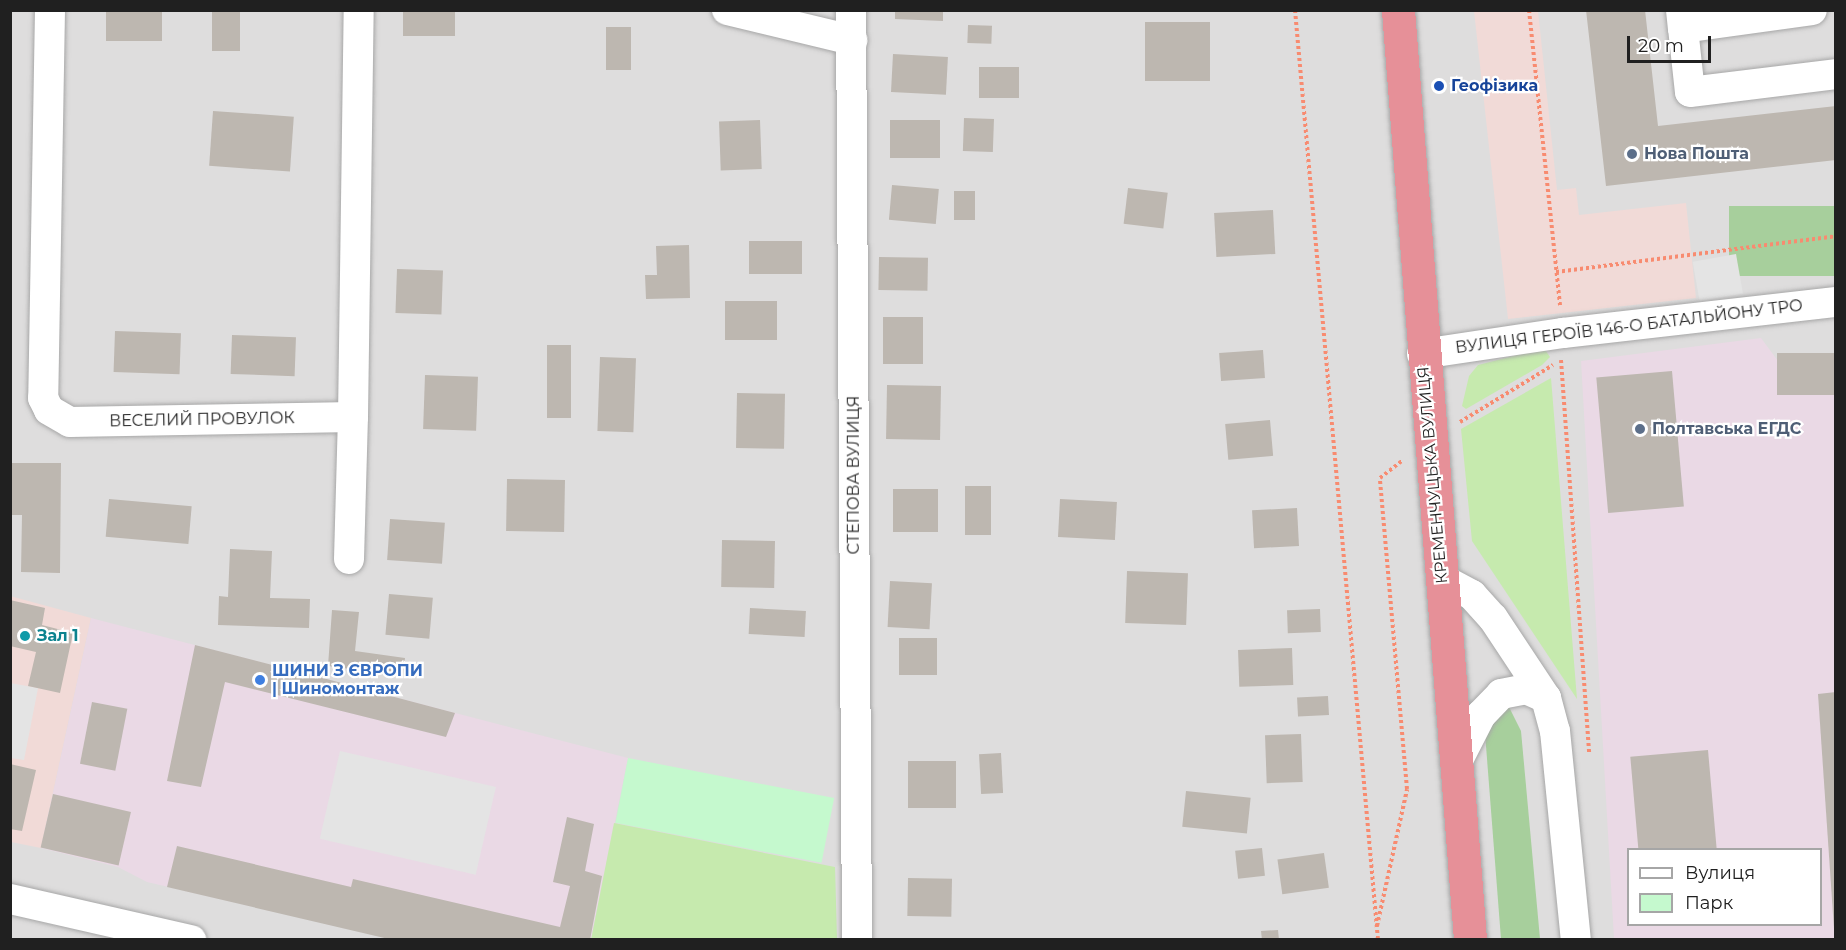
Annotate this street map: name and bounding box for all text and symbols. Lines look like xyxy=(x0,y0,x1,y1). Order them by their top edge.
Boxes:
scale bar xyxy=(1630,24,1714,62)
text: 20 m xyxy=(1638,35,1684,57)
place label: Геофізика xyxy=(1451,76,1538,96)
marker: Геофізика xyxy=(1432,79,1446,93)
place label: Нова Пошта xyxy=(1644,144,1749,164)
marker: Нова Пошта xyxy=(1625,147,1639,161)
street label: ВУЛИЦЯ ГЕРОЇВ 146-О БАТАЛЬЙОНУ ТРО xyxy=(1454,296,1804,358)
street label: КРЕМЕНЧУЦЬКА ВУЛИЦЯ xyxy=(1414,366,1452,584)
street label: СТЕПОВА ВУЛИЦЯ xyxy=(844,395,864,555)
street label: ВЕСЕЛИЙ ПРОВУЛОК xyxy=(109,409,295,431)
place label: Полтавська ЕГДС xyxy=(1652,419,1801,439)
marker: Полтавська ЕГДС xyxy=(1633,422,1647,436)
place label: Зал 1 xyxy=(37,626,79,646)
marker: Зал 1 xyxy=(18,629,32,643)
place label: ШИНИ З ЄВРОПИ | Шиномонтаж xyxy=(272,661,423,699)
marker: ШИНИ З ЄВРОПИ | Шиномонтаж xyxy=(253,673,267,687)
legend xyxy=(1627,848,1822,926)
text: Вулиця xyxy=(1685,862,1755,884)
text: Парк xyxy=(1685,892,1733,914)

